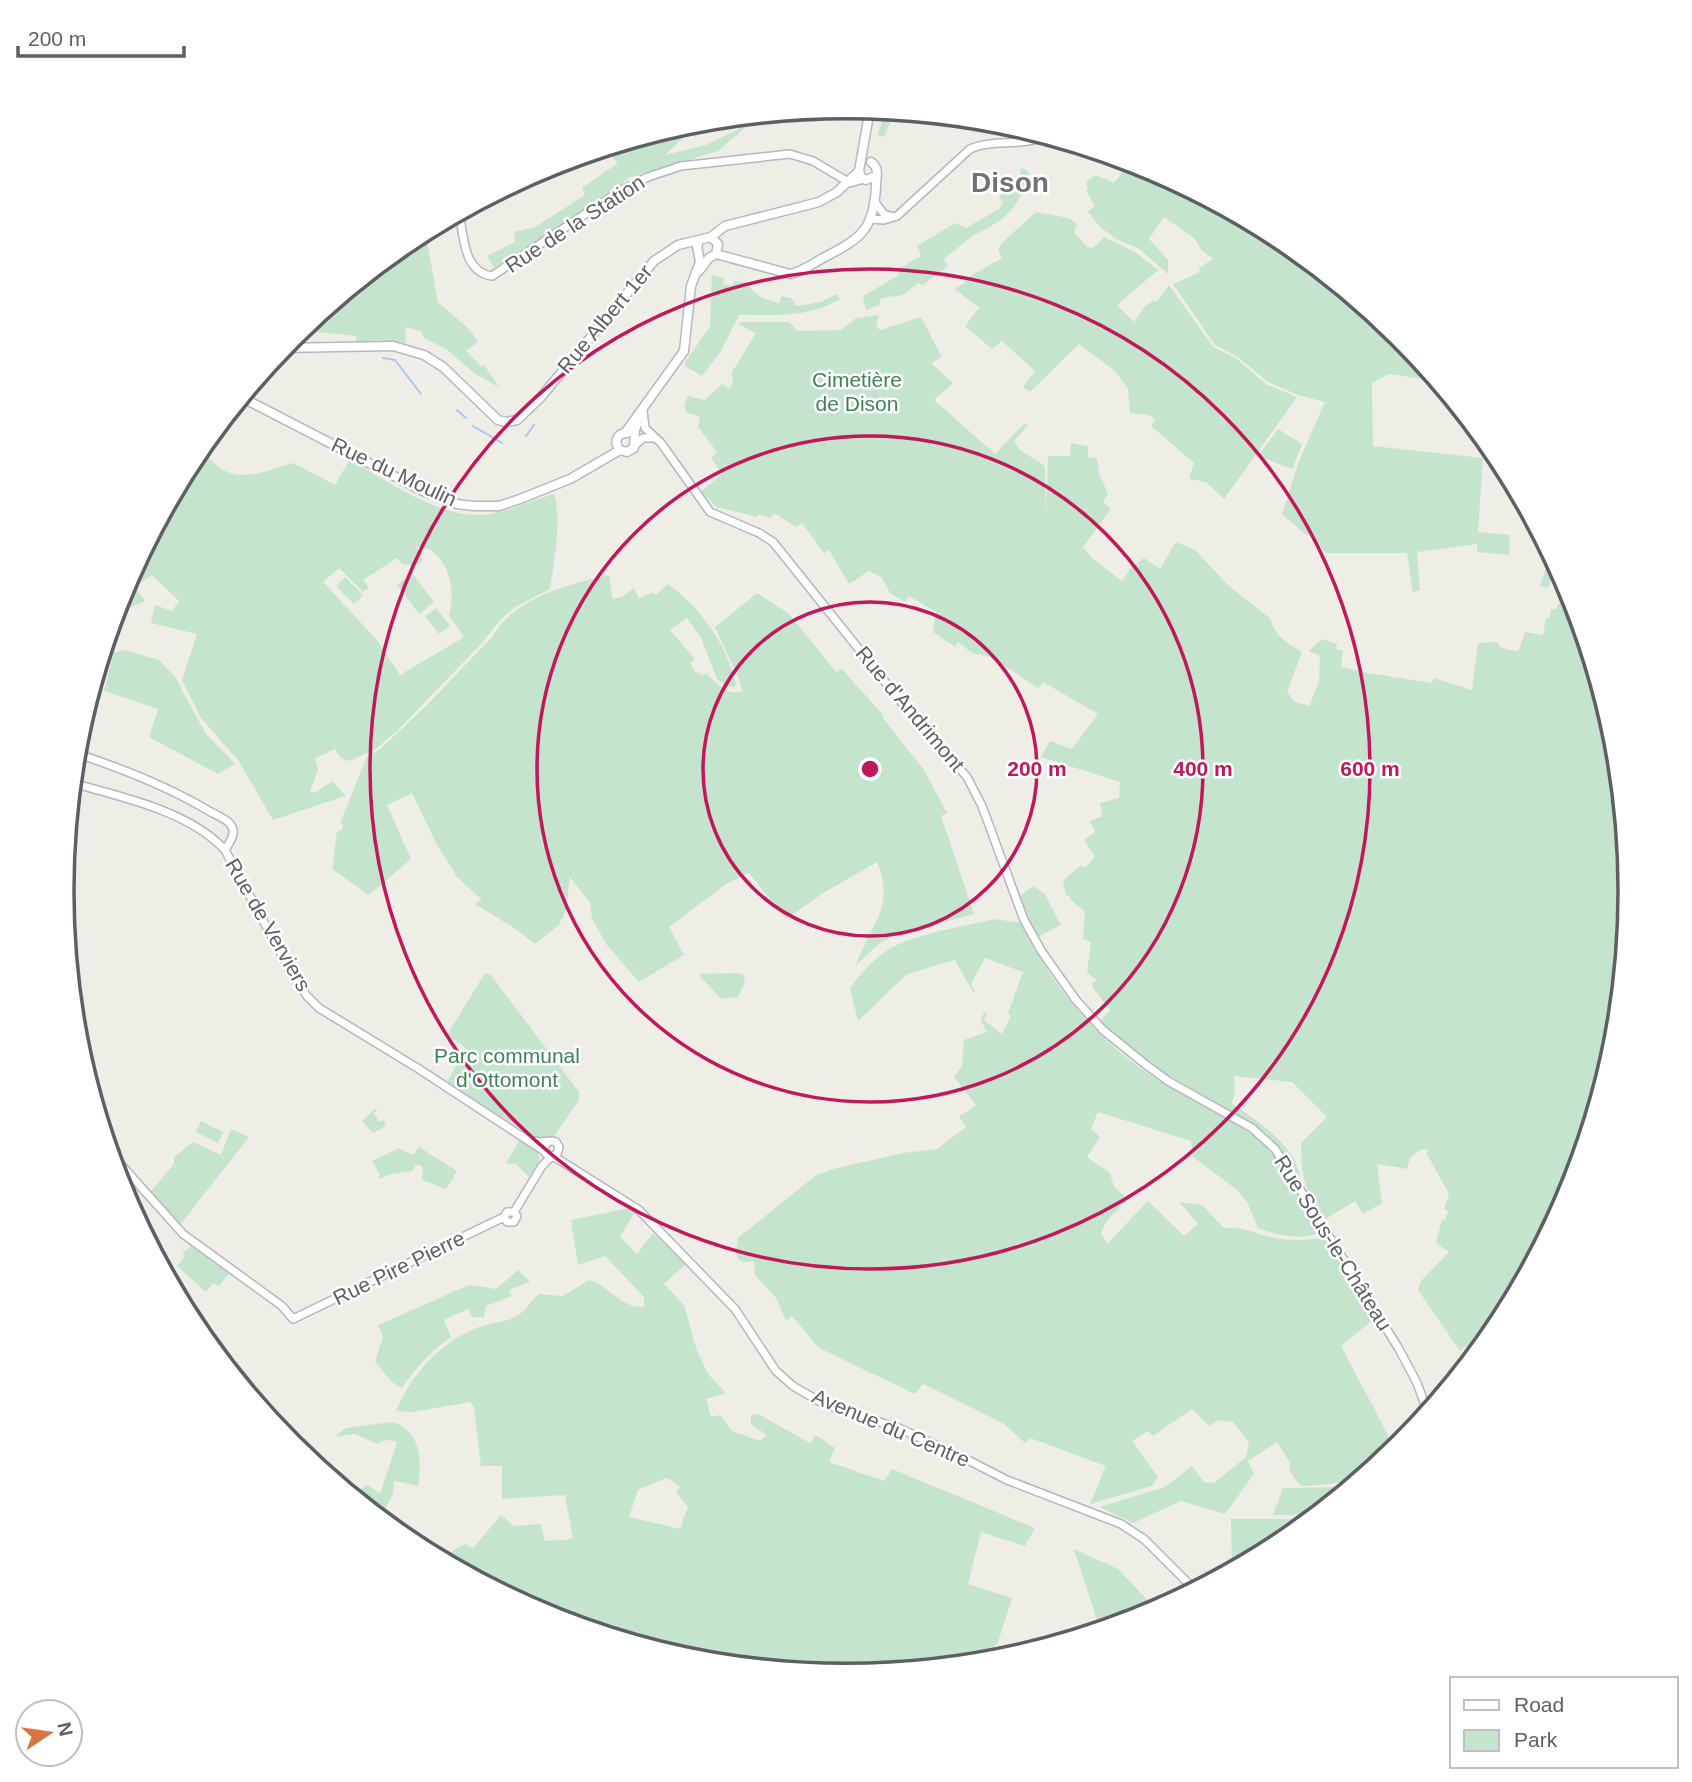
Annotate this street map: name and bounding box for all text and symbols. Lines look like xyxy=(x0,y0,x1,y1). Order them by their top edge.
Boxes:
scale bar xyxy=(18,14,184,58)
text: 200 m xyxy=(28,27,86,50)
district label: Dison xyxy=(971,167,1049,198)
street label: Rue de la Station xyxy=(501,170,649,277)
street label: Rue Albert 1er xyxy=(553,260,657,377)
park label: Cimetière de Dison xyxy=(812,368,902,415)
street label: Rue du Moulin xyxy=(328,433,460,511)
street label: Rue d'Andrimont xyxy=(852,642,969,776)
centre of rings xyxy=(858,757,882,781)
text: 200 m xyxy=(1007,757,1067,780)
text: 400 m xyxy=(1173,757,1233,780)
text: 600 m xyxy=(1340,757,1400,780)
street label: Rue de Verviers xyxy=(221,854,316,995)
park label: Parc communal d'Ottomont xyxy=(434,1044,580,1091)
street label: Rue Sous-le-Château xyxy=(1270,1151,1397,1334)
street label: Rue Pire Pierre xyxy=(329,1226,468,1309)
street label: Avenue du Centre xyxy=(809,1384,973,1471)
legend xyxy=(1450,1677,1678,1768)
text: Road xyxy=(1514,1693,1564,1716)
north arrow xyxy=(14,1698,84,1768)
text: N xyxy=(53,1720,77,1738)
text: Park xyxy=(1514,1728,1558,1751)

